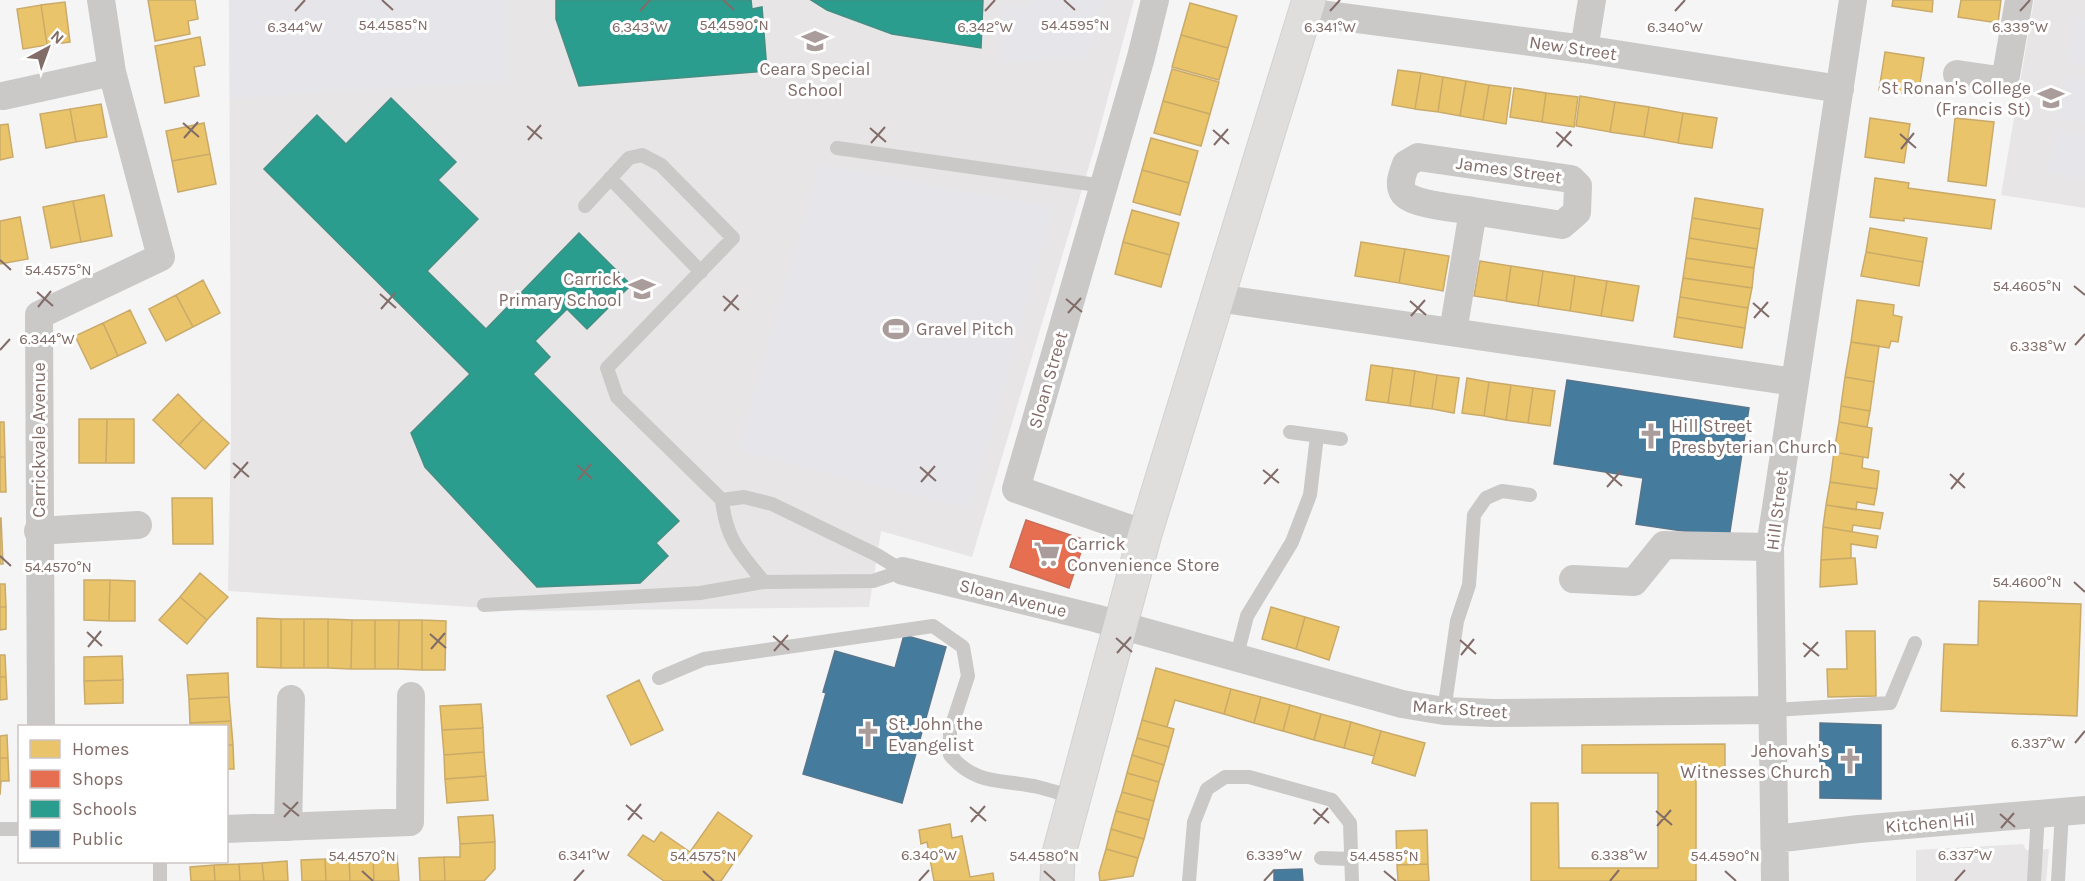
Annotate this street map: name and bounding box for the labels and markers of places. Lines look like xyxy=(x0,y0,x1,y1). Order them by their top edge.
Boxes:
school or university icon: Ceara Special School xyxy=(800,26,830,56)
place label: Ceara Special School xyxy=(759,58,871,101)
place label: St Ronan's College (Francis St) xyxy=(1881,77,2031,120)
school or university icon: St Ronan's College (Francis St) xyxy=(2036,83,2066,113)
place label: Carrick Primary School xyxy=(499,268,622,311)
school or university icon: Carrick Primary School xyxy=(627,274,657,304)
sports icon: Gravel Pitch xyxy=(881,314,911,344)
place label: Gravel Pitch xyxy=(916,318,1014,340)
place label: Hill Street Presbyterian Church xyxy=(1671,415,1838,458)
church icon: Hill Street Presbyterian Church xyxy=(1636,421,1666,451)
place label: Carrick Convenience Store xyxy=(1067,533,1219,576)
supermarket icon: Carrick Convenience Store xyxy=(1032,539,1062,569)
place label: St. John the Evangelist xyxy=(888,713,983,756)
church icon: St. John the Evangelist xyxy=(853,719,883,749)
place label: Jehovah's Witnesses Church xyxy=(1680,740,1830,783)
church icon: Jehovah's Witnesses Church xyxy=(1835,746,1865,776)

